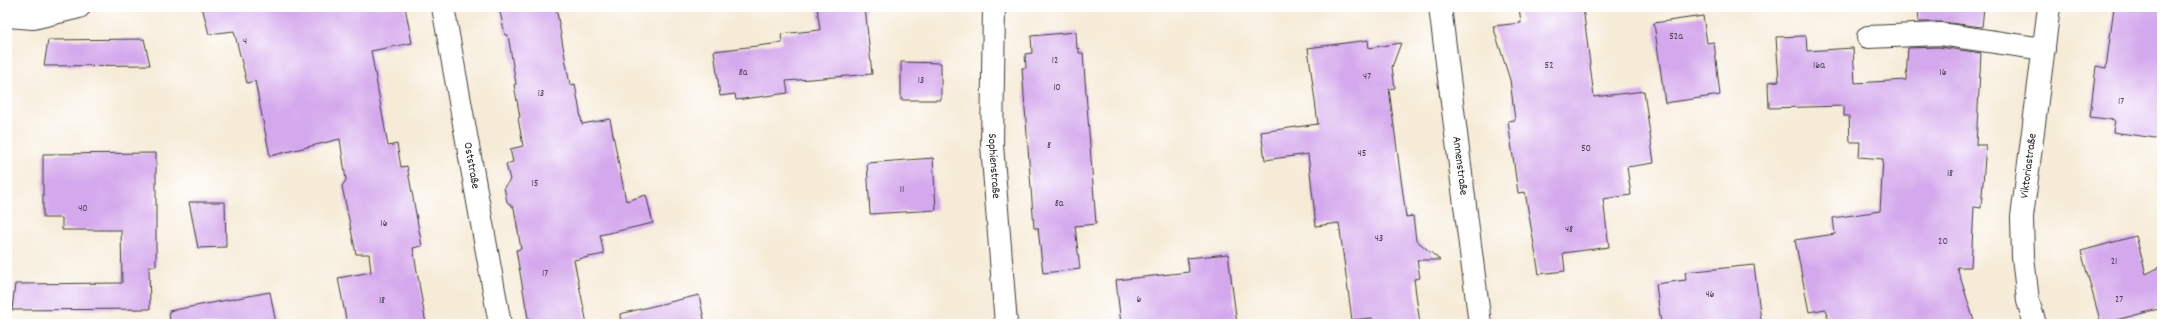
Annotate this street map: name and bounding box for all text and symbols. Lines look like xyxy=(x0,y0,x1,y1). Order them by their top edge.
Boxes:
house number: 52a xyxy=(1669,30,1683,44)
house number: 4 xyxy=(243,35,247,49)
house number: 12 xyxy=(1052,54,1058,68)
house number: 52 xyxy=(1545,59,1554,73)
house number: 16a xyxy=(1813,59,1825,73)
house number: 8a xyxy=(739,66,748,80)
house number: 16 xyxy=(1939,66,1947,80)
house number: 47 xyxy=(1363,70,1371,84)
house number: 13 xyxy=(918,74,924,88)
house number: 10 xyxy=(1053,81,1061,95)
house number: 13 xyxy=(538,87,544,101)
house number: 17 xyxy=(2118,95,2124,109)
street label: Viktoriastraße xyxy=(2016,132,2041,199)
street label: Sophienstraße xyxy=(983,133,1005,199)
street label: Annenstraße xyxy=(1448,135,1472,196)
house number: 8 xyxy=(1047,139,1051,153)
street label: Oststraße xyxy=(459,141,484,190)
house number: 50 xyxy=(1581,142,1591,156)
house number: 45 xyxy=(1358,147,1367,161)
house number: 18 xyxy=(1947,167,1953,181)
house number: 15 xyxy=(532,177,539,191)
house number: 11 xyxy=(900,183,904,197)
house number: 8a xyxy=(1055,197,1064,211)
house number: 40 xyxy=(78,202,88,216)
house number: 16 xyxy=(380,217,388,231)
house number: 48 xyxy=(1565,223,1573,237)
house number: 43 xyxy=(1375,232,1383,246)
house number: 20 xyxy=(1938,235,1948,249)
house number: 21 xyxy=(2111,255,2117,269)
house number: 17 xyxy=(542,267,548,281)
house number: 46 xyxy=(1705,288,1715,302)
house number: 6 xyxy=(1137,293,1142,307)
house number: 27 xyxy=(2115,293,2123,307)
house number: 18 xyxy=(379,294,385,308)

